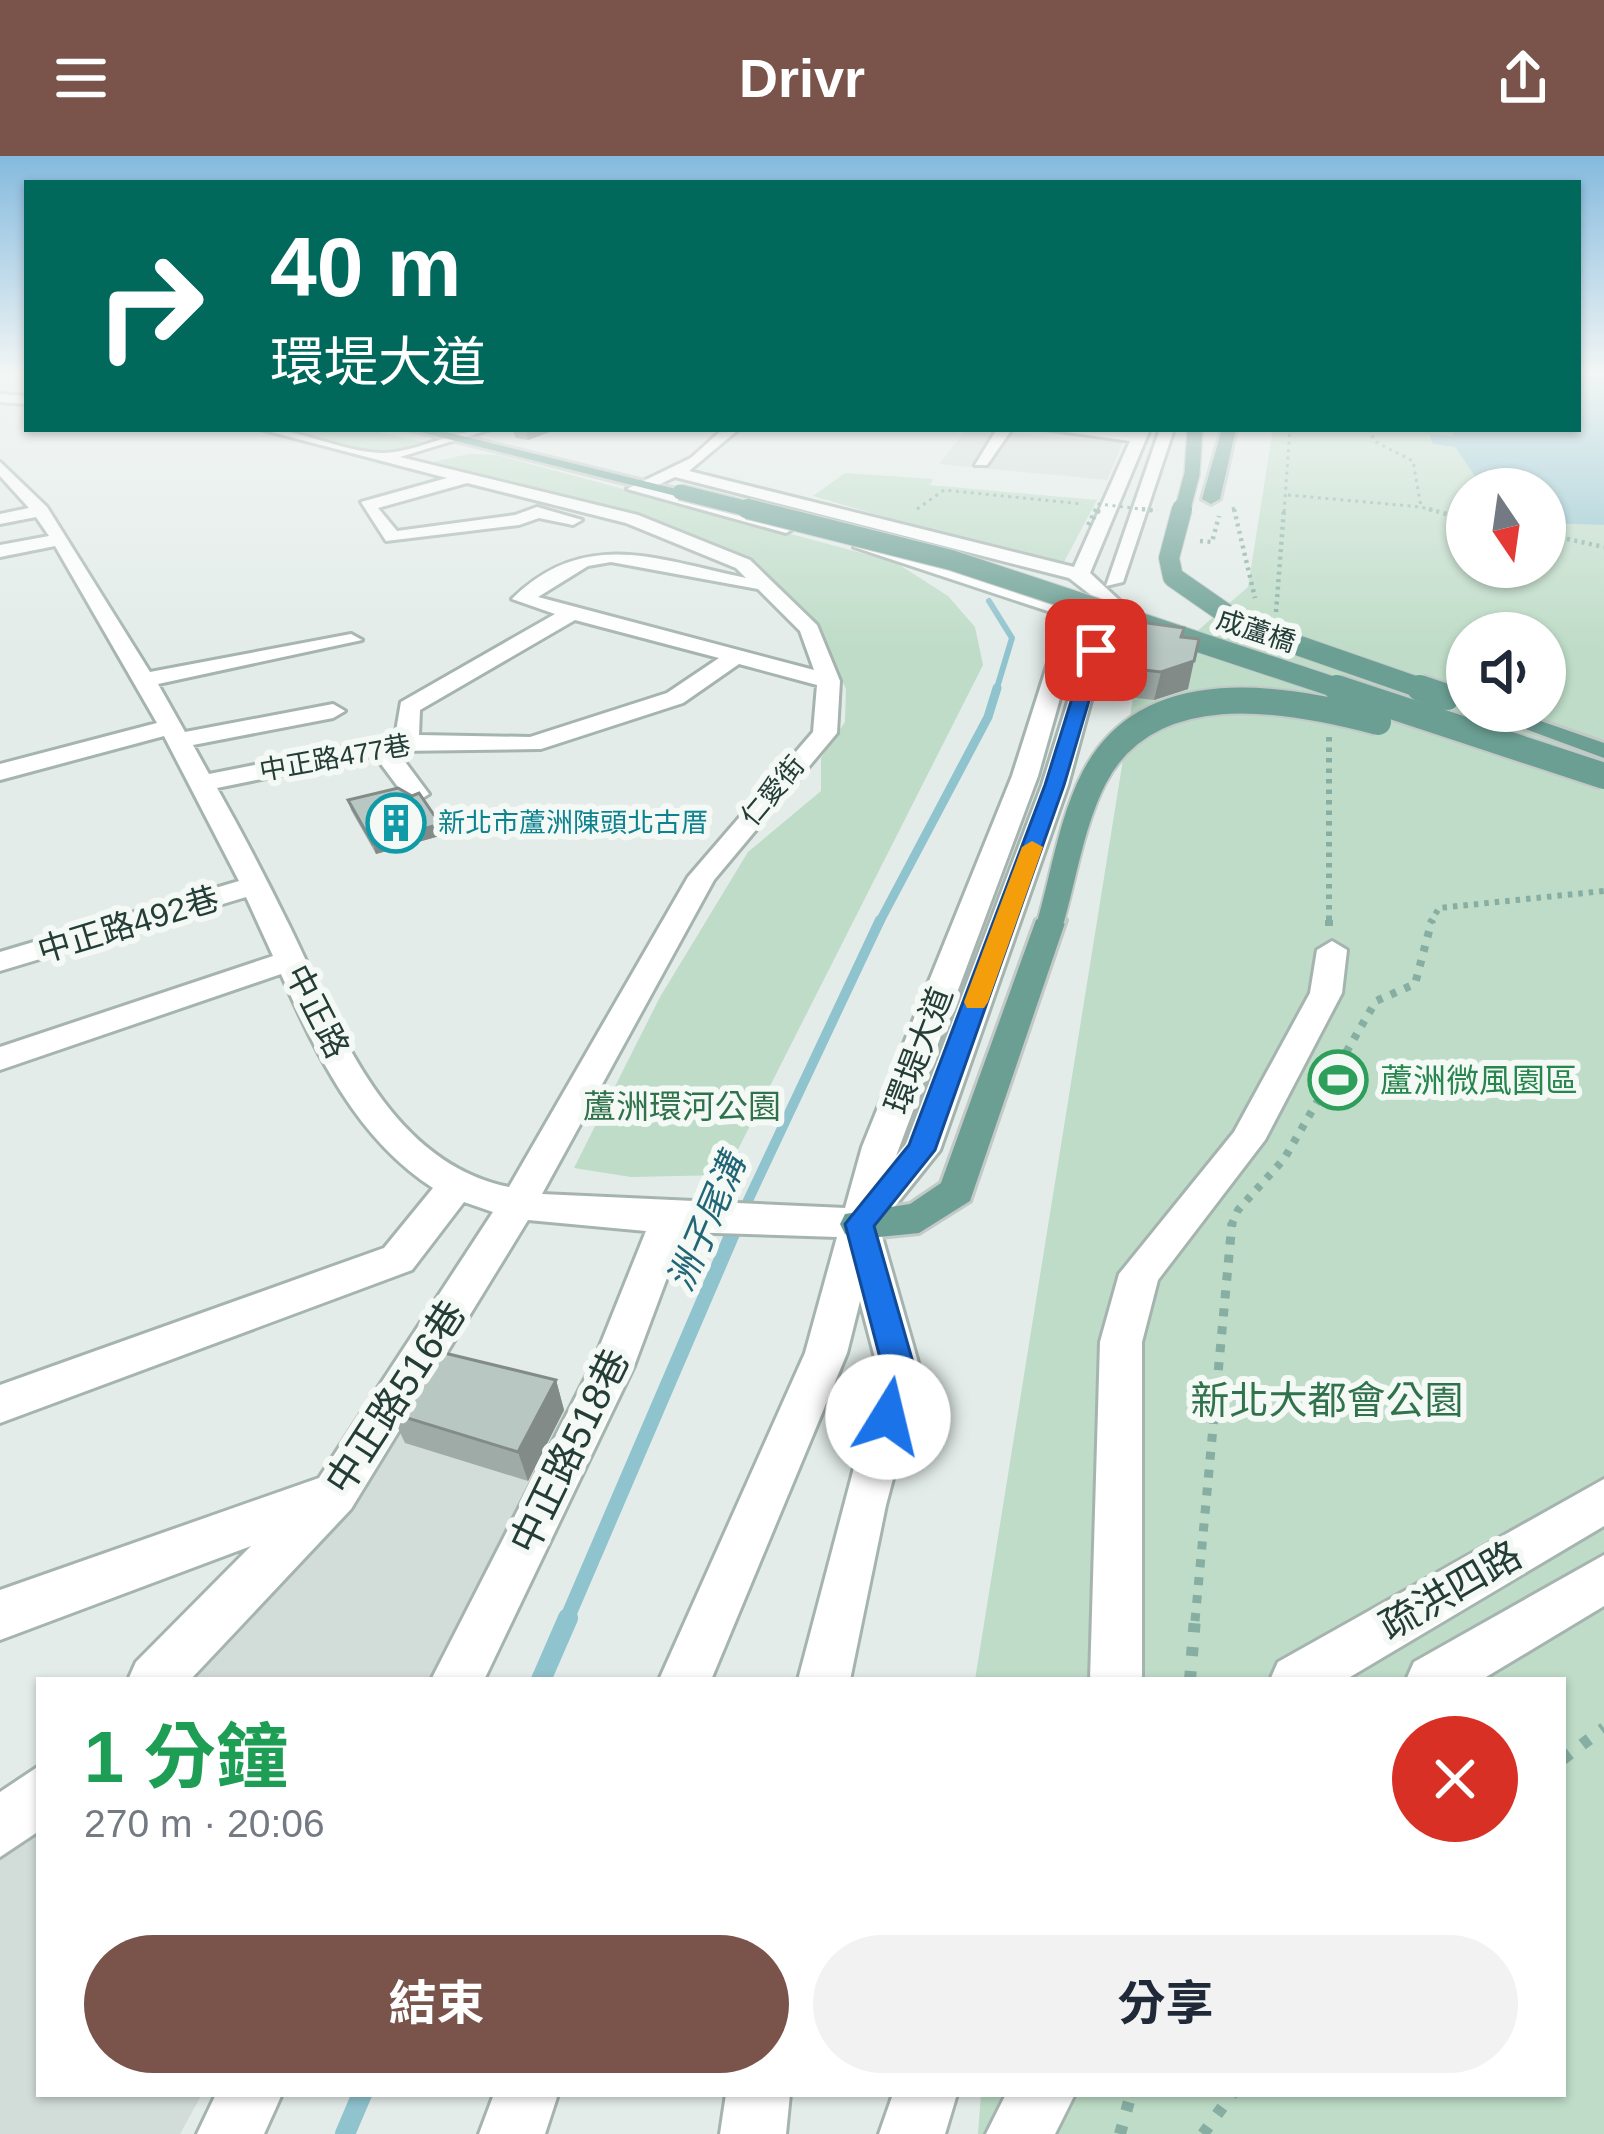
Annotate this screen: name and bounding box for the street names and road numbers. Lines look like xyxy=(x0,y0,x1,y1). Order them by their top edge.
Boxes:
street label: 成蘆橋 xyxy=(1213,604,1299,658)
street label: 中正路477巷 xyxy=(257,730,413,786)
street label: 仁愛街 xyxy=(735,750,811,832)
street label: 中正路492巷 xyxy=(33,879,223,970)
street label: 中正路 xyxy=(279,959,357,1064)
street label: 環堤大道 xyxy=(878,982,959,1118)
street label: 中正路516巷 xyxy=(317,1293,474,1502)
street label: 中正路518巷 xyxy=(502,1342,637,1560)
street label: 疏洪四路 xyxy=(1372,1533,1529,1648)

